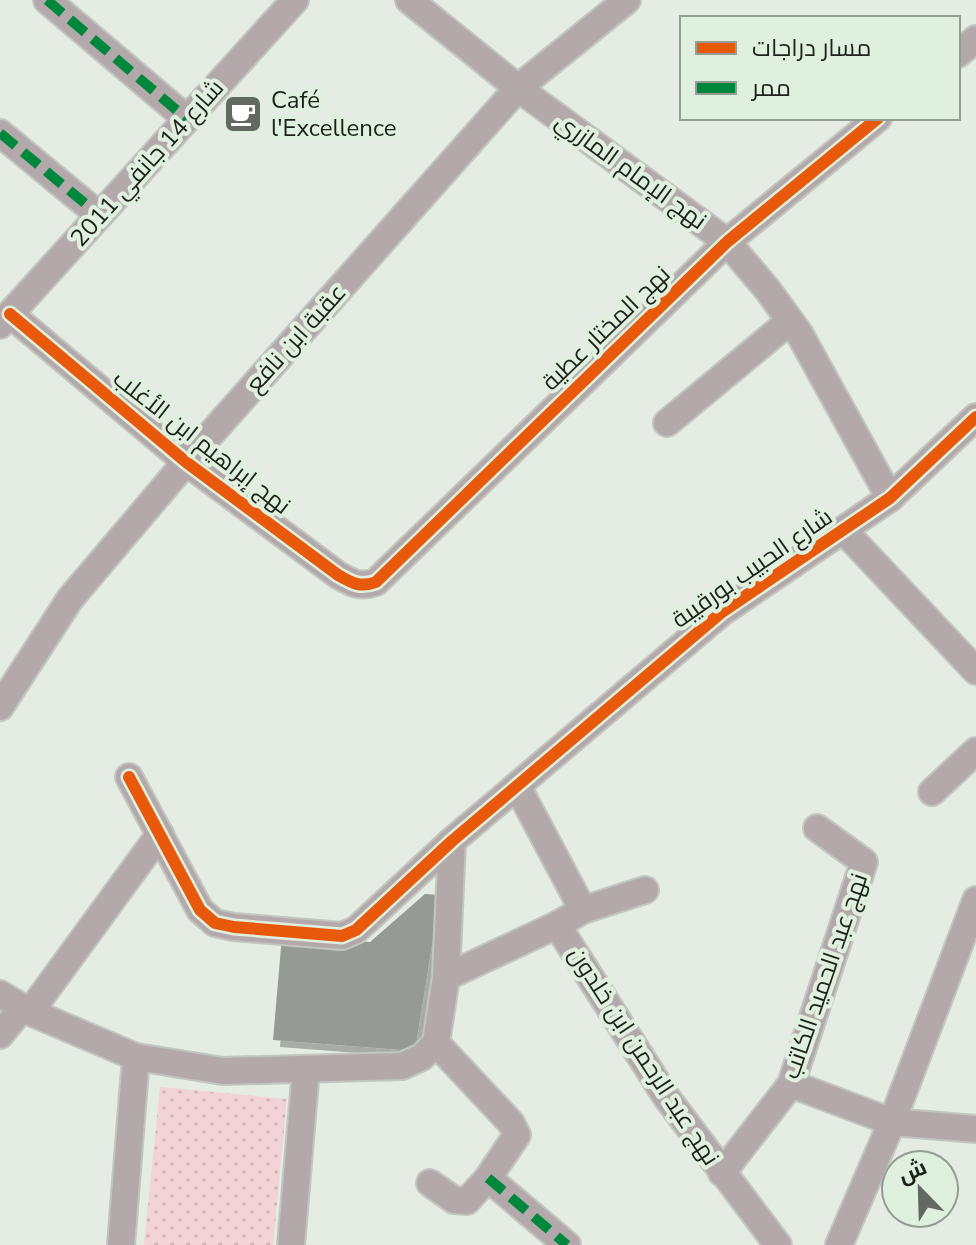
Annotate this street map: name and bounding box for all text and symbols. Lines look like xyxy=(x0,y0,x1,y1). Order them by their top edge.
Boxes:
legend xyxy=(680,16,960,120)
text: مسار دراجات xyxy=(752,32,871,64)
street label: شارع 14 جانفي 2011 xyxy=(63,72,233,256)
text: ممر xyxy=(750,72,791,104)
place label: Café l'Excellence xyxy=(271,84,397,144)
cafe icon: Café l'Excellence xyxy=(222,93,264,135)
street label: نهج الإمام المازري xyxy=(548,105,713,238)
street label: نهج المختار عطية xyxy=(535,259,677,397)
street label: عقبة ابن نافع xyxy=(239,277,353,399)
street label: نهج إبراهيم ابن الأغلب xyxy=(107,363,297,521)
street label: شارع الحبيب بورقيبة xyxy=(665,501,839,635)
street label: نهج عبد الحميد الكاتب xyxy=(775,869,875,1083)
street label: نهج عبد الرحمن ابن خلدون xyxy=(561,940,727,1172)
north arrow xyxy=(880,1149,960,1229)
text: ش xyxy=(894,1152,931,1191)

